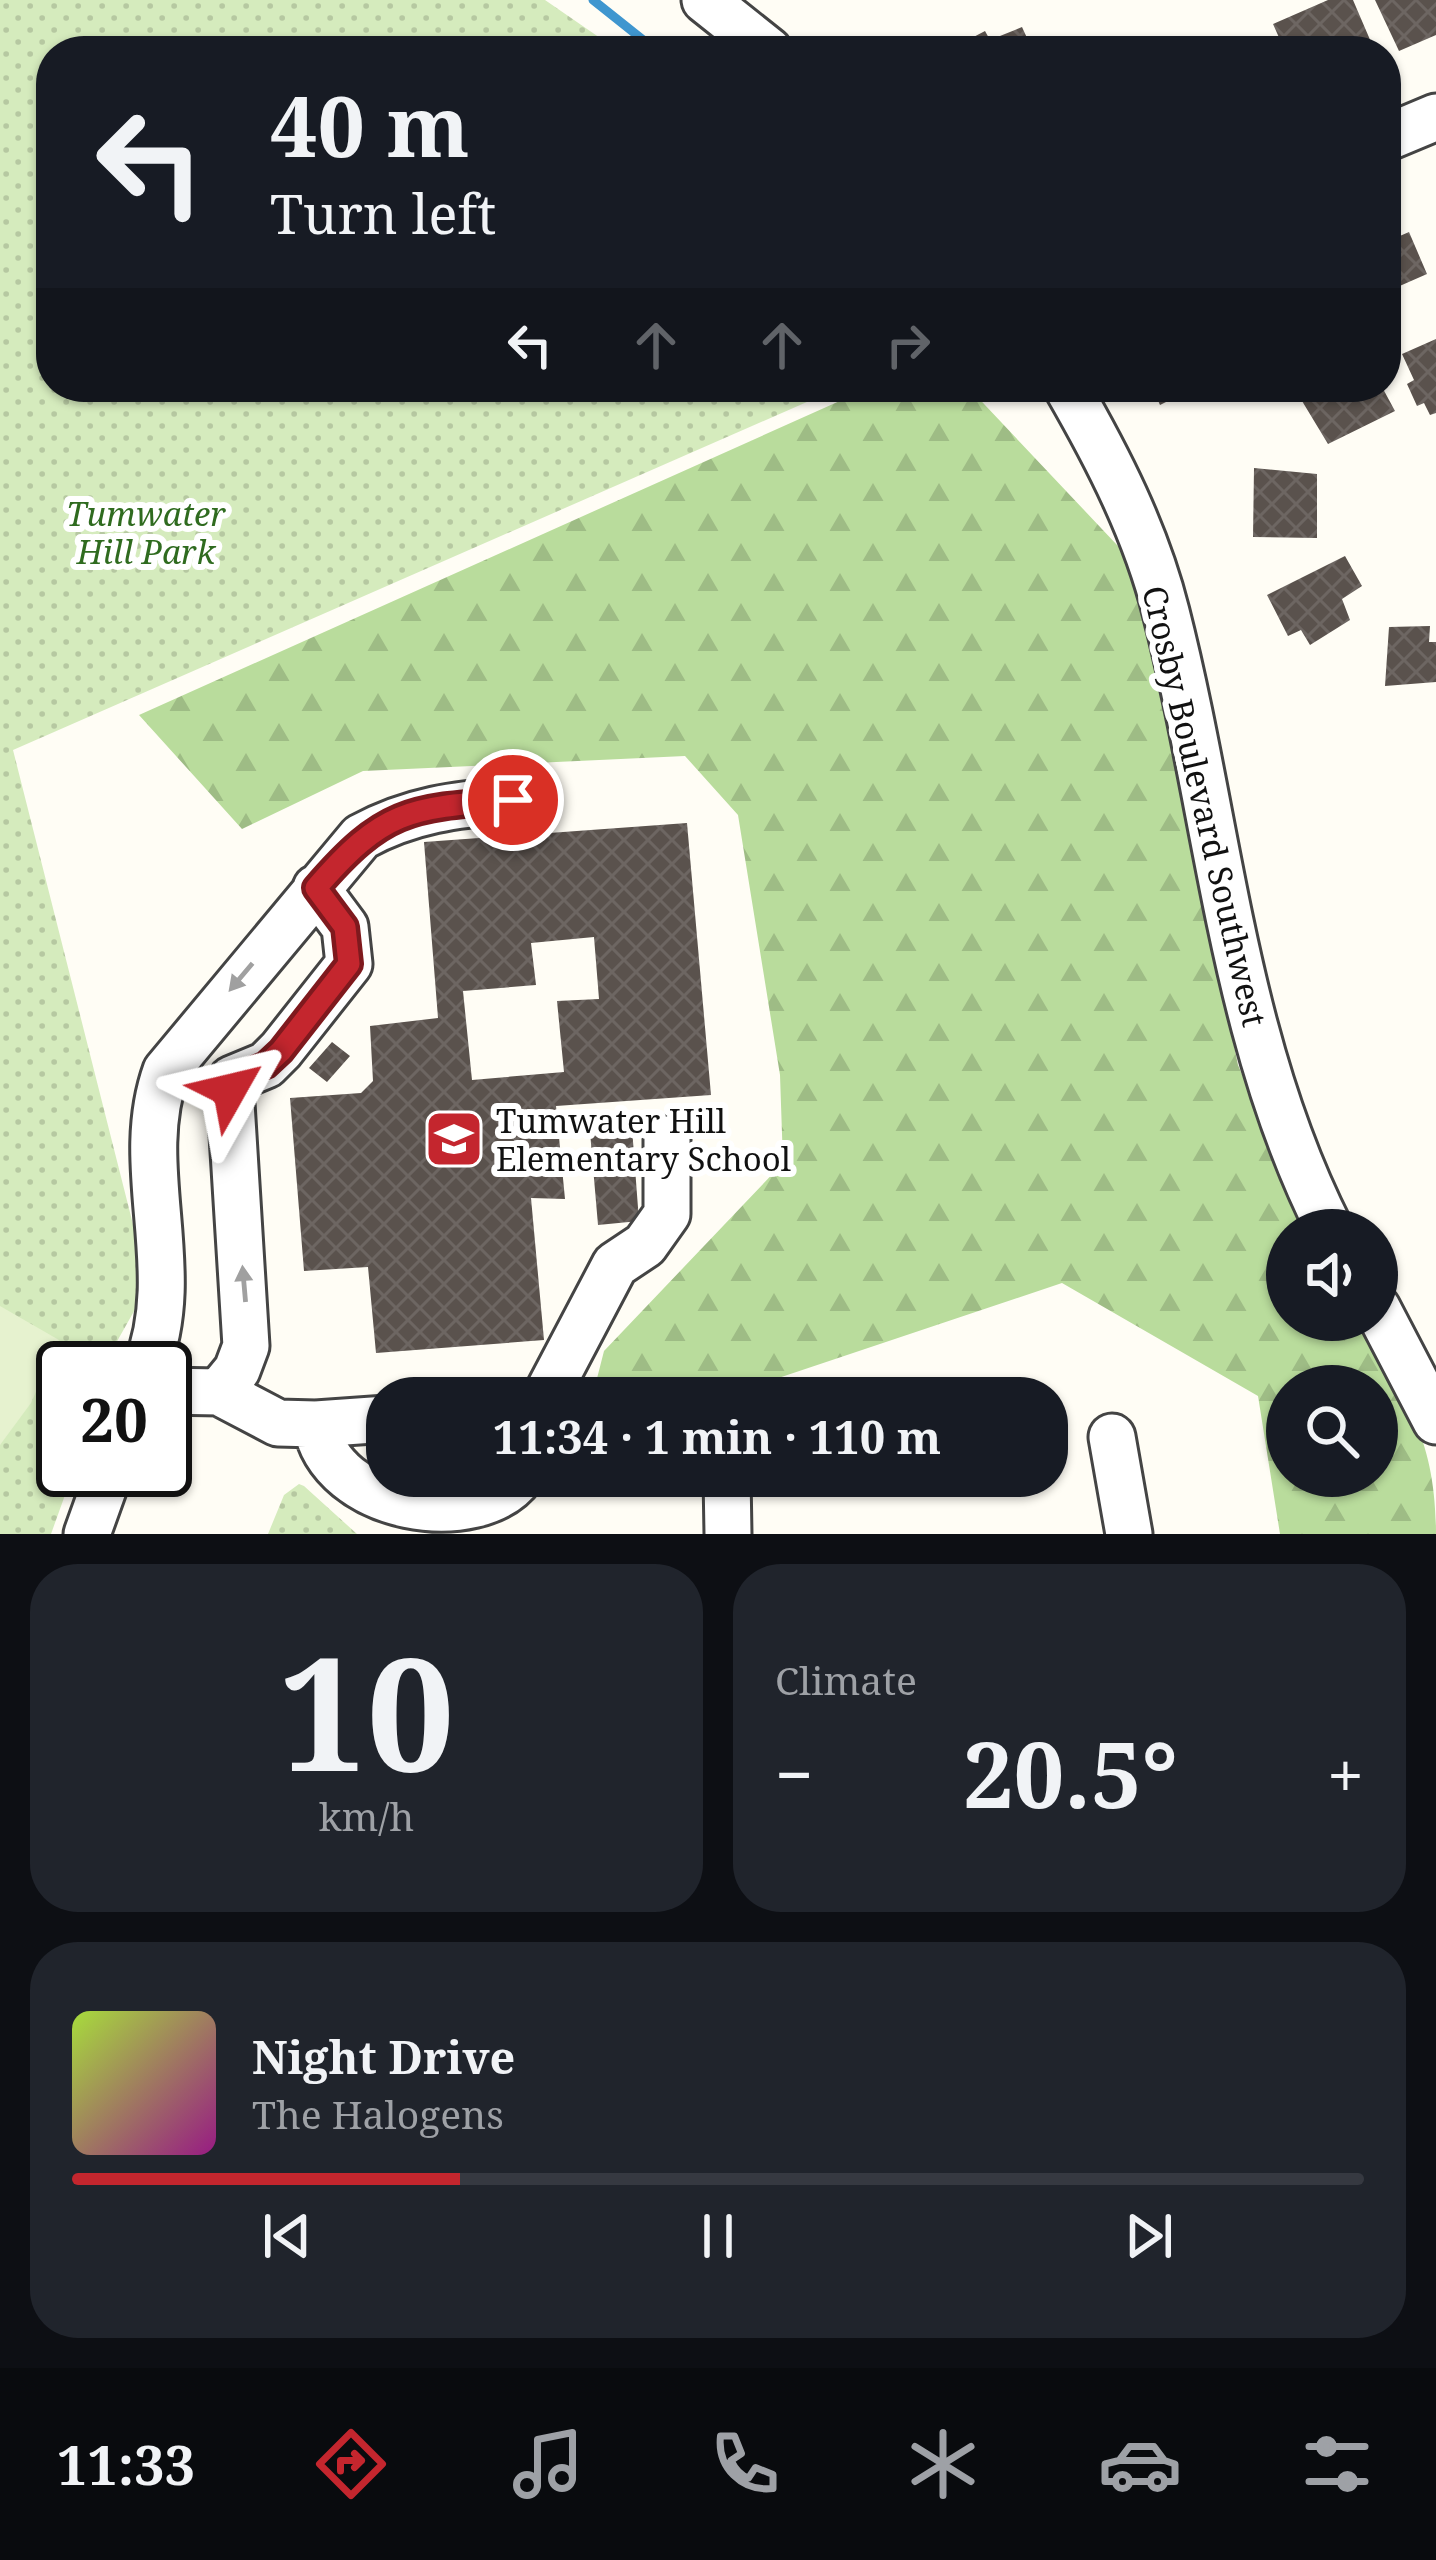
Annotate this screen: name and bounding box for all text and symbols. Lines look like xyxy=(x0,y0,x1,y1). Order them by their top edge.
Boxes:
text: 40 m xyxy=(270,67,470,182)
icon: left xyxy=(72,84,228,240)
text: Turn left xyxy=(270,176,496,250)
icon: left xyxy=(497,312,563,378)
icon: ahead xyxy=(623,312,689,378)
icon: ahead xyxy=(749,312,815,378)
icon: right xyxy=(875,312,941,378)
park label: Tumwater Hill Park xyxy=(66,491,226,574)
street label: Crosby Boulevard Southwest xyxy=(1132,581,1278,1031)
pin xyxy=(462,749,564,851)
icon: arrive xyxy=(480,767,546,833)
one-way arrow xyxy=(228,962,254,992)
position arrow xyxy=(167,1027,293,1153)
place label: Tumwater Hill Elementary School xyxy=(496,1098,791,1181)
school or university icon: Tumwater Hill Elementary School xyxy=(423,1108,485,1170)
map controls xyxy=(1266,1209,1398,1497)
button: sound xyxy=(1266,1209,1398,1341)
one-way arrow xyxy=(235,1265,254,1302)
speed limit sign: 20 xyxy=(36,1341,192,1497)
button: search xyxy=(1266,1365,1398,1497)
text: 11:34 · 1 min · 110 m xyxy=(493,1406,941,1467)
text: 10 xyxy=(278,1604,455,1817)
text: Climate xyxy=(775,1653,917,1706)
text: 20.5° xyxy=(963,1712,1178,1834)
text: − xyxy=(775,1728,813,1818)
text: + xyxy=(1327,1728,1364,1818)
text: km/h xyxy=(319,1789,414,1842)
text: Night Drive xyxy=(252,2026,515,2087)
text: The Halogens xyxy=(252,2087,504,2140)
icon: previous xyxy=(254,2203,320,2269)
icon: pause xyxy=(685,2203,751,2269)
icon: next xyxy=(1116,2203,1182,2269)
icon: directions xyxy=(309,2422,393,2506)
icon: music xyxy=(506,2422,590,2506)
icon: phone xyxy=(703,2422,787,2506)
icon: climate xyxy=(901,2422,985,2506)
icon: car xyxy=(1098,2422,1182,2506)
icon: filters xyxy=(1295,2422,1379,2506)
text: 11:33 xyxy=(57,2427,195,2501)

